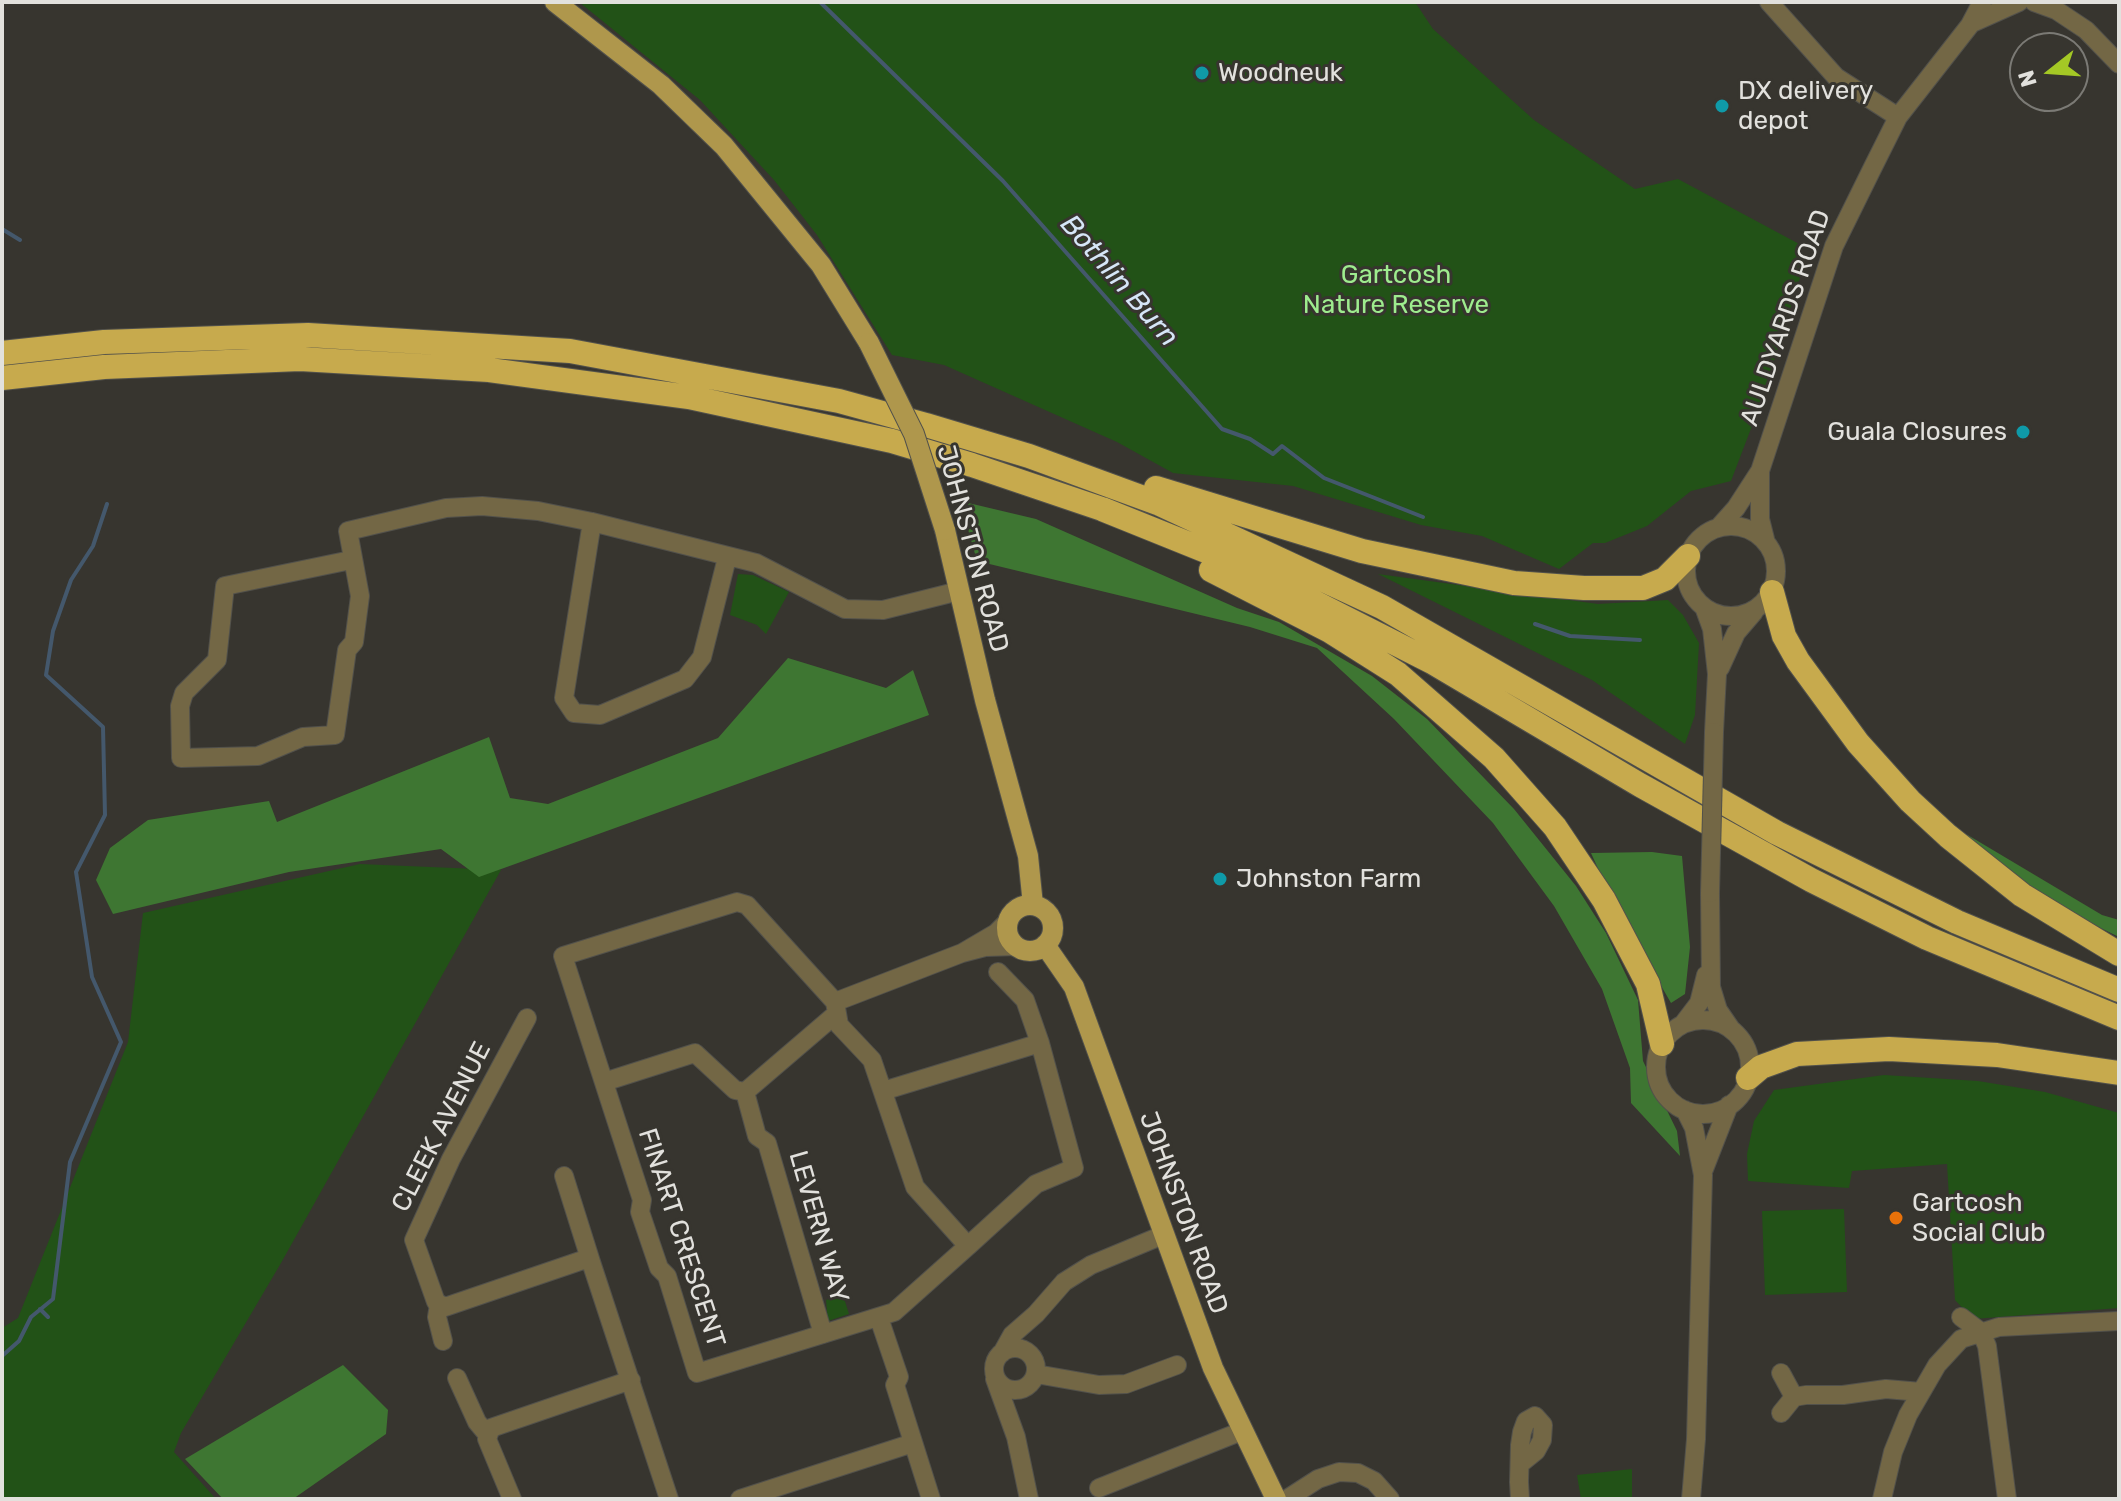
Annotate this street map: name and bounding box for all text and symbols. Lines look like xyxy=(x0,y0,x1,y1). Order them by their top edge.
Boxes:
north arrow xyxy=(2009,32,2089,112)
place label: Woodneuk xyxy=(1218,57,1343,89)
marker: Woodneuk xyxy=(1193,64,1211,82)
text: N xyxy=(2012,67,2043,90)
place label: DX delivery depot xyxy=(1738,75,1873,136)
marker: DX delivery depot xyxy=(1713,97,1731,115)
street label: AULDYARDS ROAD xyxy=(1734,206,1838,430)
water label: Bothlin Burn xyxy=(1053,208,1185,354)
park label: Gartcosh Nature Reserve xyxy=(1303,259,1489,320)
place label: Guala Closures xyxy=(1827,416,2007,448)
marker: Guala Closures xyxy=(2014,423,2032,441)
street label: JOHNSTON ROAD xyxy=(929,442,1015,656)
place label: Johnston Farm xyxy=(1236,863,1421,895)
marker: Johnston Farm xyxy=(1211,870,1229,888)
street label: CLEEK AVENUE xyxy=(386,1037,498,1217)
street label: JOHNSTON ROAD xyxy=(1132,1108,1234,1318)
street label: FINART CRESCENT xyxy=(631,1125,731,1351)
street label: LEVERN WAY xyxy=(781,1147,855,1307)
place label: Gartcosh Social Club xyxy=(1912,1187,2046,1248)
marker: Gartcosh Social Club xyxy=(1887,1209,1905,1227)

